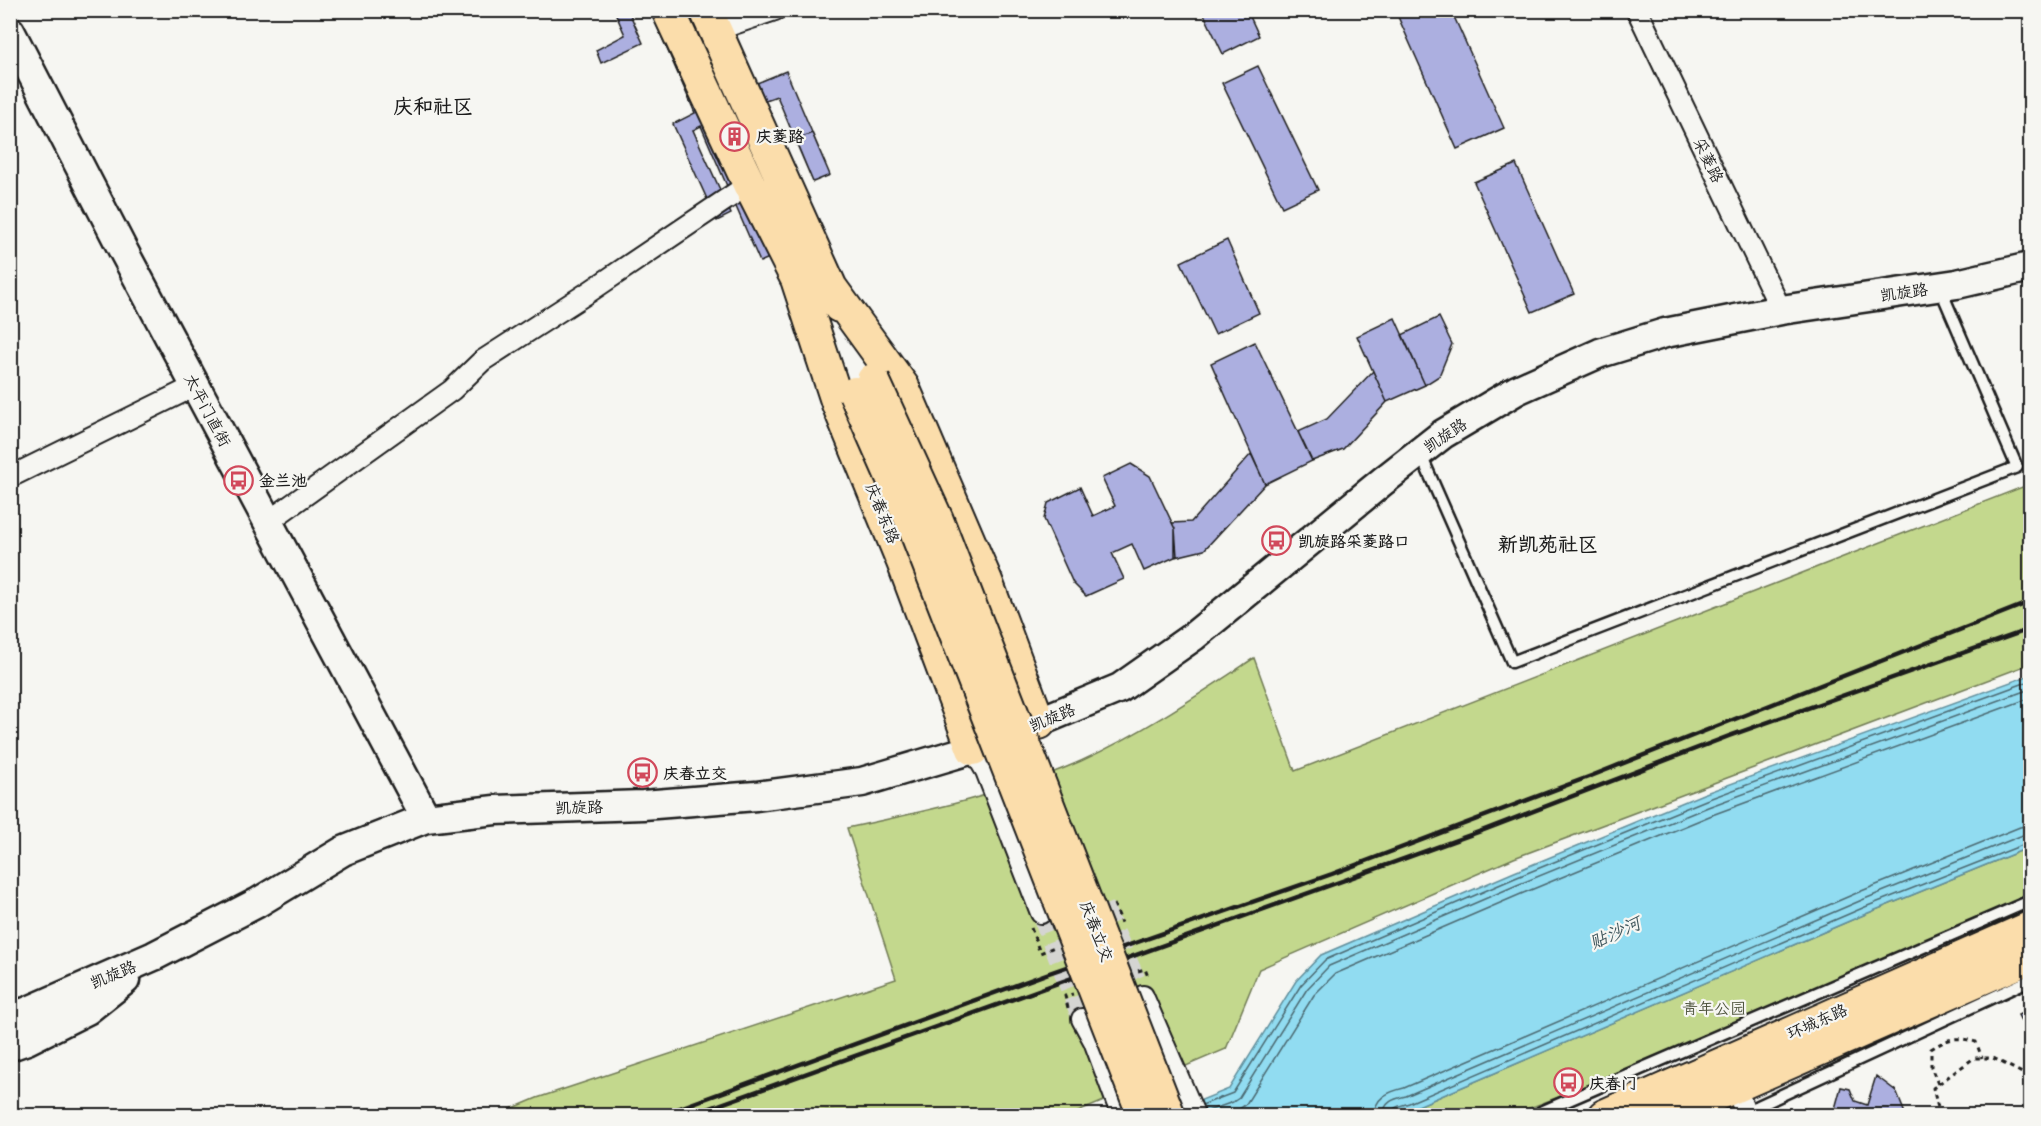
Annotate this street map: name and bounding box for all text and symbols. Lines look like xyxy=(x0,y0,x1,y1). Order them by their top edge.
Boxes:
district label: 庆和社区 xyxy=(393,92,473,119)
building icon: 庆菱路 xyxy=(719,120,751,152)
place label: 庆菱路 xyxy=(756,125,804,147)
street label: 采菱路 xyxy=(1689,134,1729,186)
street label: 凯旋路 xyxy=(1879,278,1929,306)
street label: 太平门直街 xyxy=(180,370,236,450)
street label: 凯旋路 xyxy=(1419,412,1471,458)
bus stop icon: 金兰池 xyxy=(222,464,254,496)
place label: 金兰池 xyxy=(259,469,307,491)
street label: 庆春东路 xyxy=(861,479,905,547)
bus stop icon: 凯旋路采菱路口 xyxy=(1261,525,1293,557)
place label: 凯旋路采菱路口 xyxy=(1298,530,1410,552)
district label: 新凯苑社区 xyxy=(1498,530,1598,557)
street label: 凯旋路 xyxy=(1026,697,1078,737)
bus stop icon: 庆春立交 xyxy=(626,757,658,789)
place label: 庆春立交 xyxy=(663,762,727,784)
street label: 凯旋路 xyxy=(555,795,603,819)
street label: 庆春立交 xyxy=(1075,897,1119,965)
water label: 贴沙河 xyxy=(1585,909,1647,955)
street label: 凯旋路 xyxy=(87,954,139,994)
park label: 青年公园 xyxy=(1682,997,1746,1019)
street label: 环城东路 xyxy=(1783,998,1851,1044)
bus stop icon: 庆春门 xyxy=(1552,1067,1584,1099)
place label: 庆春门 xyxy=(1589,1072,1637,1094)

